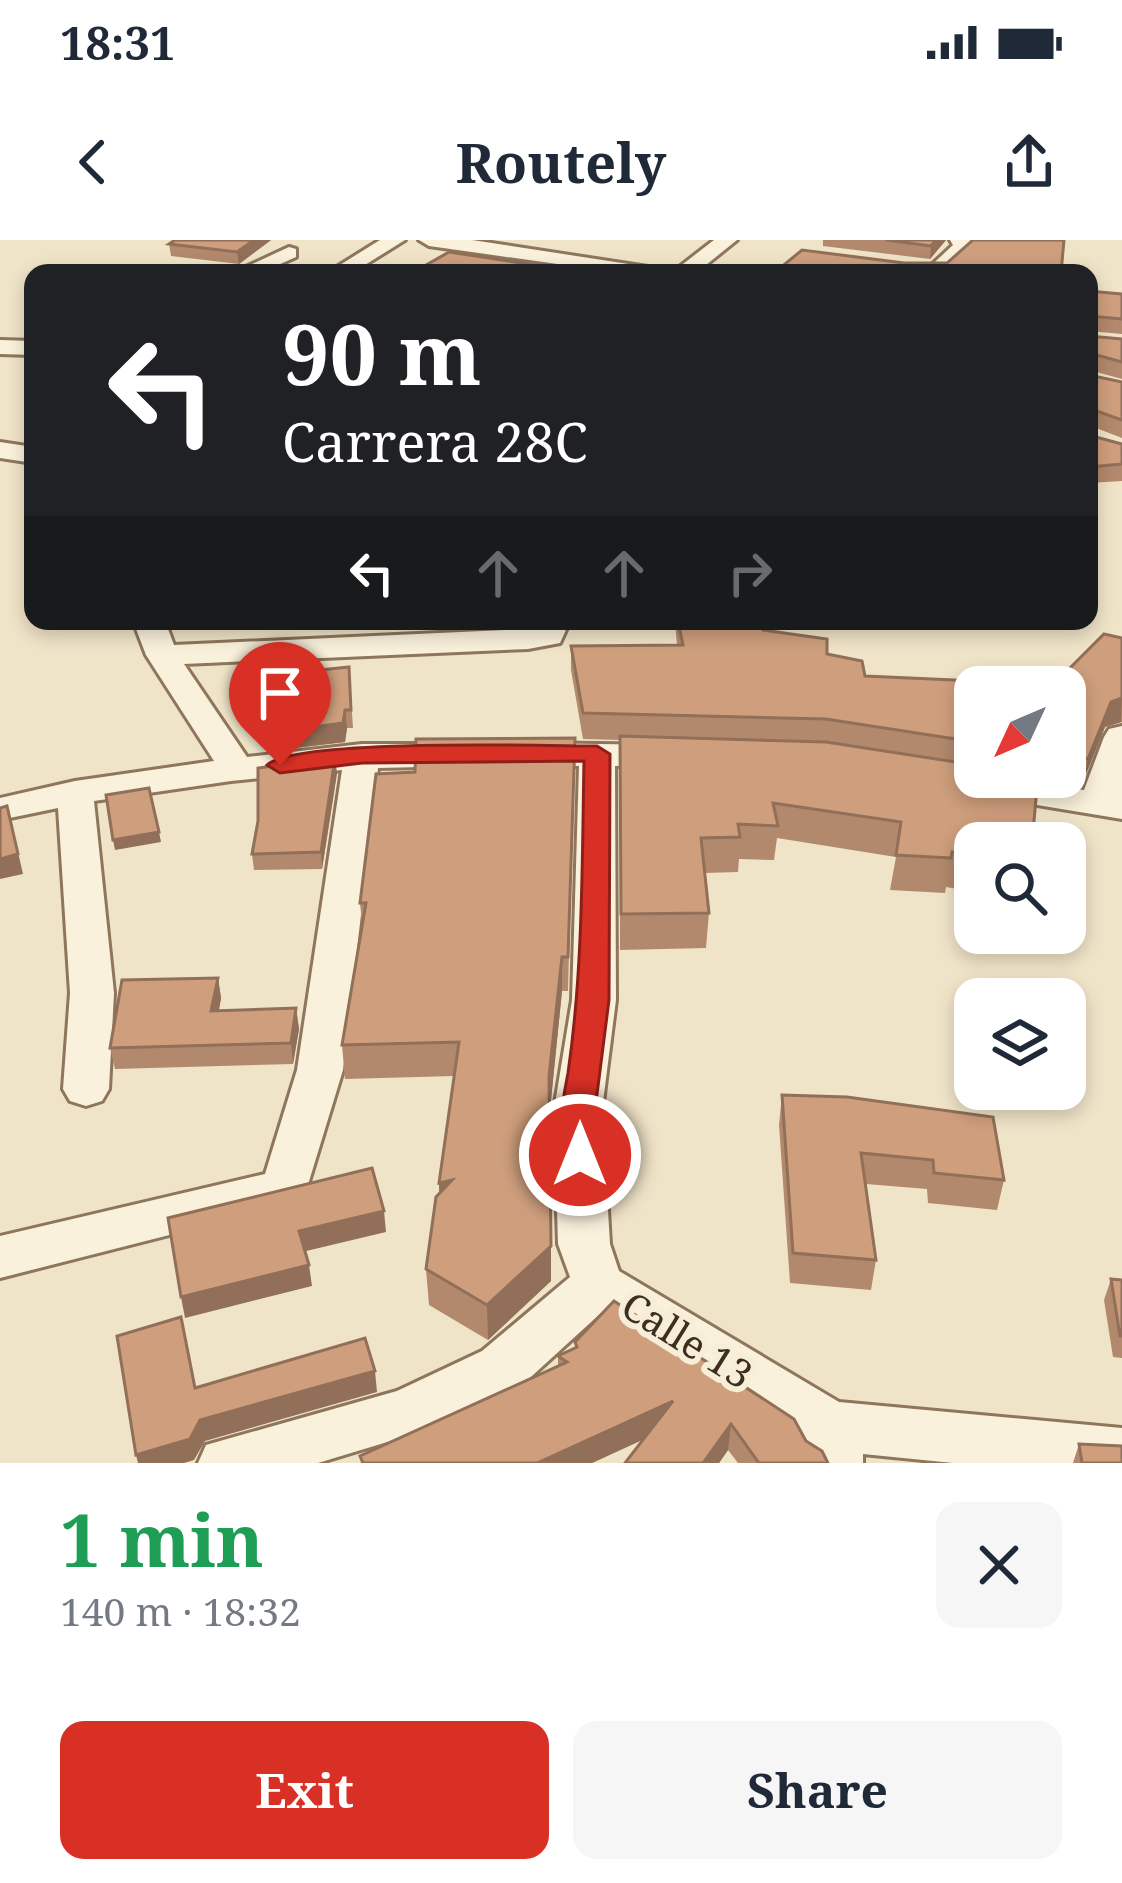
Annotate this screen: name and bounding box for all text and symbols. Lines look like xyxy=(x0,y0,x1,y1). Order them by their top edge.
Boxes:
text: 18:31 xyxy=(60,12,175,73)
text: Routely xyxy=(456,125,666,199)
icon: back xyxy=(60,129,126,195)
icon: share xyxy=(996,129,1062,195)
text: 90 m xyxy=(282,295,482,410)
icon: left xyxy=(84,312,240,468)
text: Carrera 28C xyxy=(282,404,588,478)
icon: left xyxy=(339,540,405,606)
icon: ahead xyxy=(465,540,531,606)
icon: ahead xyxy=(591,540,657,606)
icon: right xyxy=(717,540,783,606)
pin xyxy=(229,642,331,765)
icon: arrive xyxy=(247,660,313,726)
north arrow xyxy=(954,666,1086,798)
map controls xyxy=(954,666,1086,1110)
button: search xyxy=(954,822,1086,954)
button: layers xyxy=(954,978,1086,1110)
position arrow xyxy=(517,1092,643,1218)
street label: Calle 13 xyxy=(612,1278,763,1400)
text: 1 min xyxy=(60,1490,264,1588)
button: close xyxy=(936,1502,1062,1628)
text: 140 m · 18:32 xyxy=(60,1584,301,1637)
button: Exit xyxy=(60,1721,549,1859)
button: Share xyxy=(573,1721,1062,1859)

